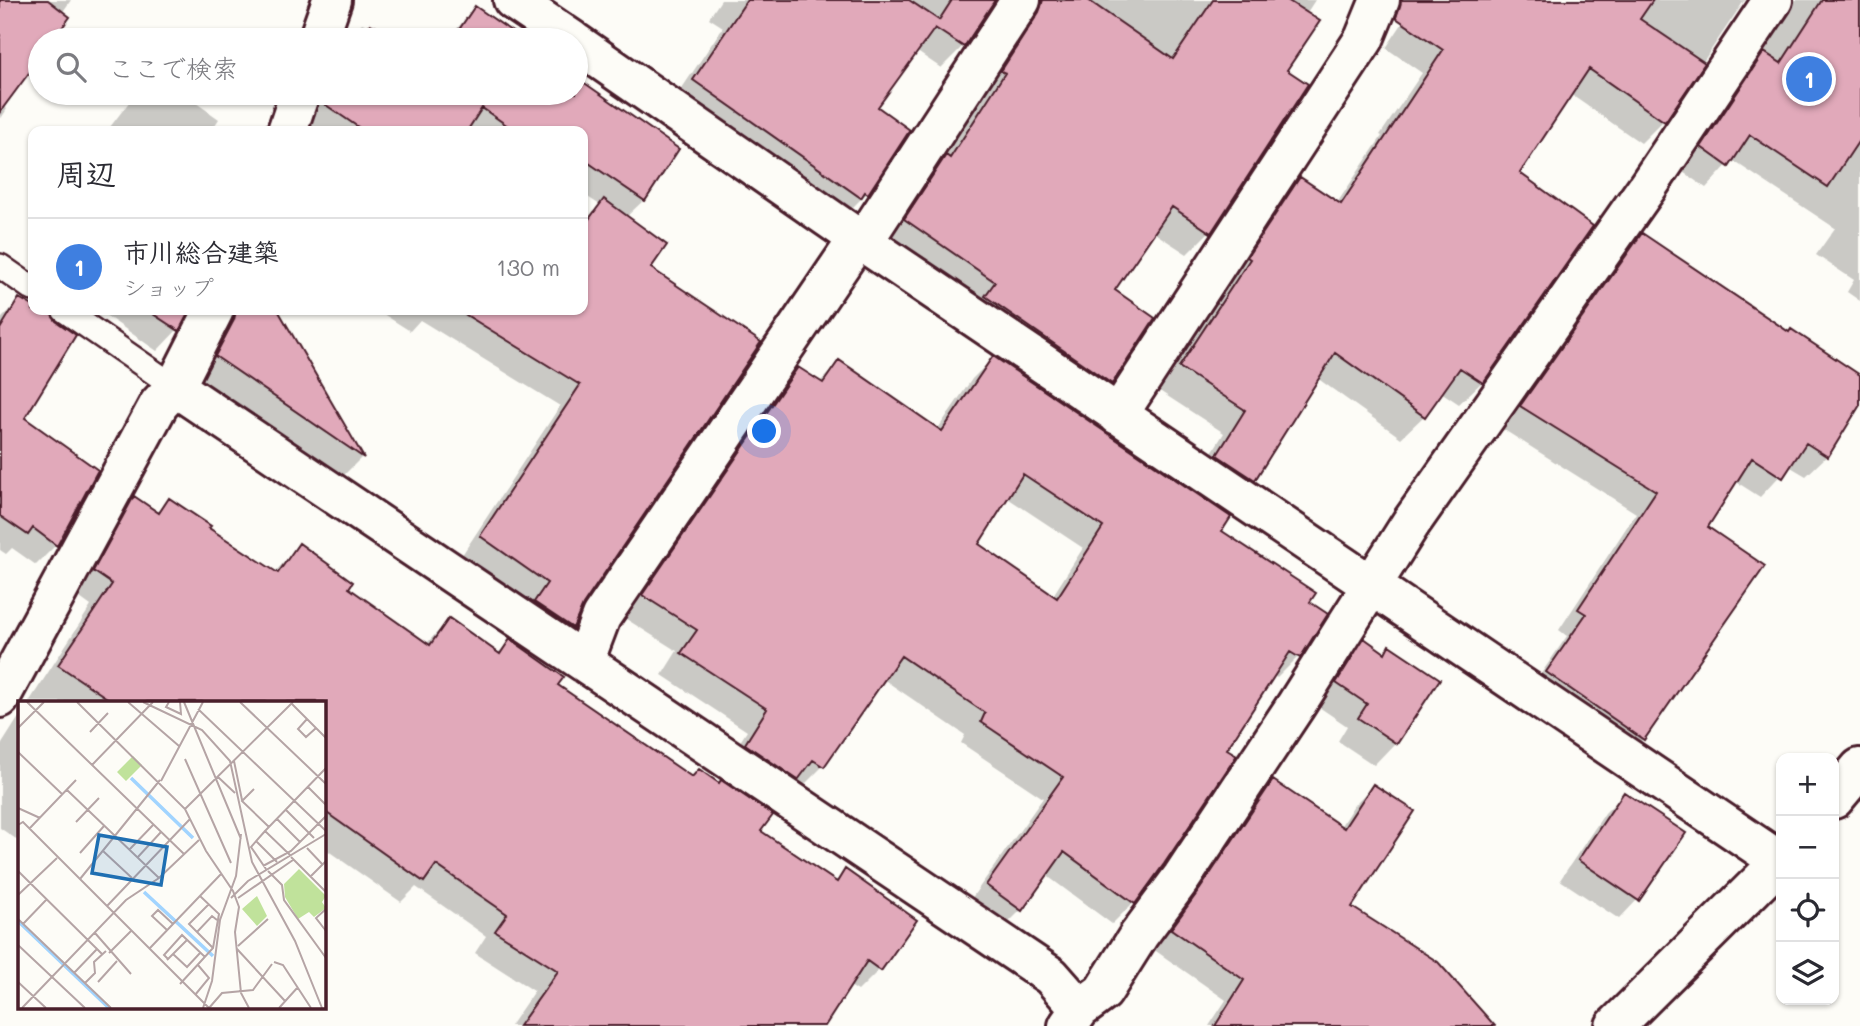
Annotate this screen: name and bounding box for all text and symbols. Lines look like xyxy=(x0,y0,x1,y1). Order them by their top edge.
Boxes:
search box xyxy=(28,28,588,105)
icon: search xyxy=(52,48,90,86)
text: ここで検索 xyxy=(108,51,238,85)
pin: 1 xyxy=(1786,53,1832,105)
text: 周辺 xyxy=(56,153,116,193)
text: 市川総合建築 xyxy=(123,235,279,269)
text: 1 xyxy=(74,252,84,282)
text: 130 m xyxy=(496,252,560,282)
text: ショップ xyxy=(123,272,214,302)
your location xyxy=(747,414,781,448)
inset map xyxy=(18,701,326,1009)
map controls xyxy=(1776,753,1839,1005)
button: + xyxy=(1776,753,1839,816)
button: − xyxy=(1776,816,1839,879)
button: locate xyxy=(1776,879,1839,942)
button: layers xyxy=(1776,942,1839,1005)

